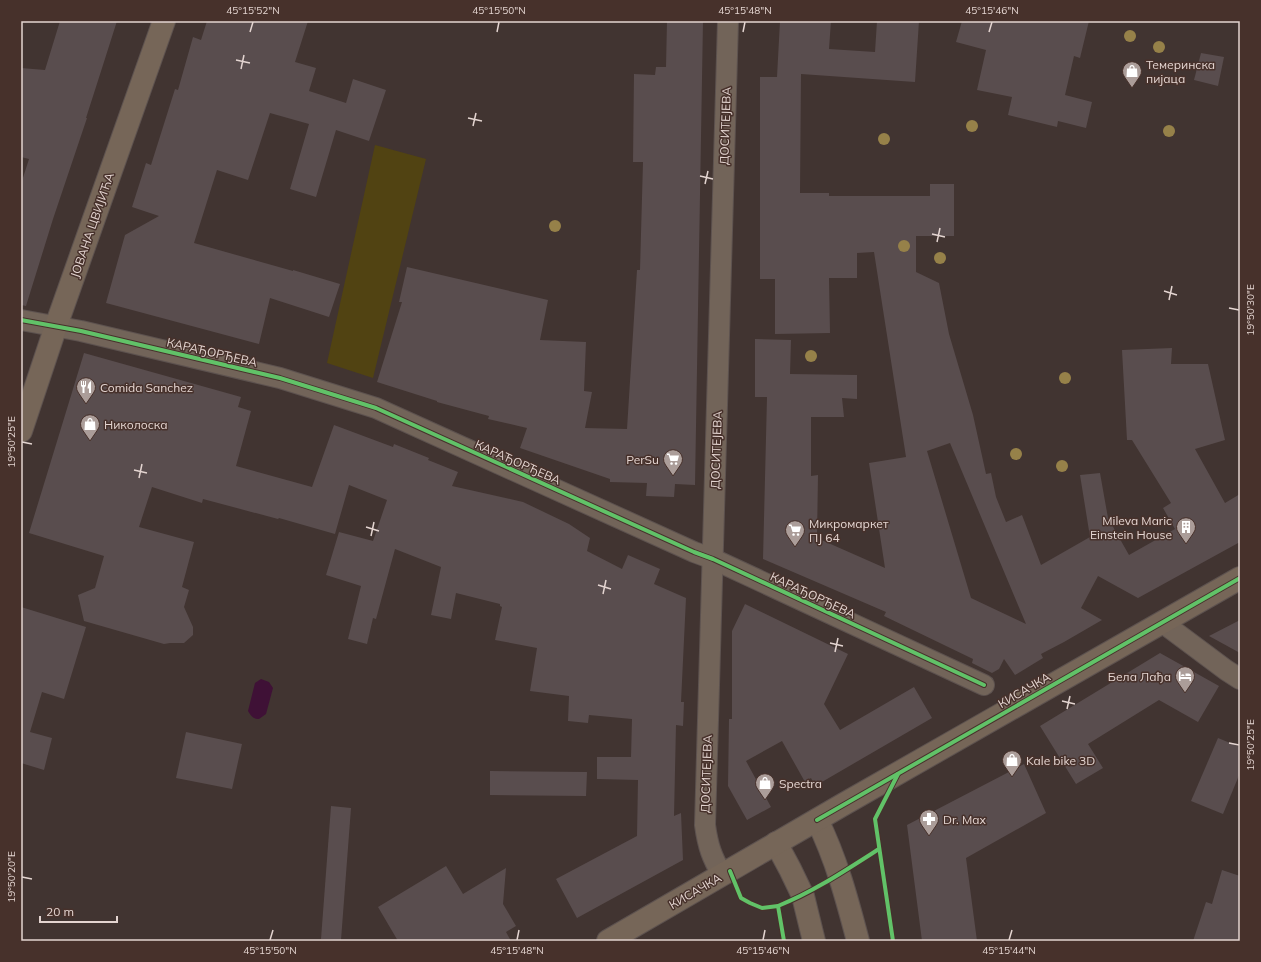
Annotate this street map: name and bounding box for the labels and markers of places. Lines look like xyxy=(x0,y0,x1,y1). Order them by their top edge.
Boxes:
place label: Темеринска пијаца xyxy=(1146,57,1215,86)
shop icon: Темеринска пијаца xyxy=(1121,60,1143,88)
restaurant icon: Comida Sanchez xyxy=(75,376,97,404)
place label: Comida Sanchez xyxy=(100,380,193,395)
shop icon: Николоска xyxy=(79,413,101,441)
place label: Николоска xyxy=(104,417,168,432)
supermarket icon: PerSu xyxy=(662,448,684,476)
place label: PerSu xyxy=(626,452,659,467)
place label: Mileva Maric Einstein House xyxy=(1090,513,1172,542)
place label: Микромаркет ПЈ 64 xyxy=(809,516,889,545)
building icon: Mileva Maric Einstein House xyxy=(1175,516,1197,544)
supermarket icon: Микромаркет ПЈ 64 xyxy=(784,519,806,547)
hotel icon: Бела Лађа xyxy=(1174,665,1196,693)
place label: Бела Лађа xyxy=(1108,669,1171,684)
shop icon: Kale bike 3D xyxy=(1001,749,1023,777)
place label: Kale bike 3D xyxy=(1026,753,1095,768)
shop icon: Spectra xyxy=(754,772,776,800)
place label: Spectra xyxy=(779,776,822,791)
pharmacy icon: Dr. Max xyxy=(918,808,940,836)
place label: Dr. Max xyxy=(943,812,986,827)

